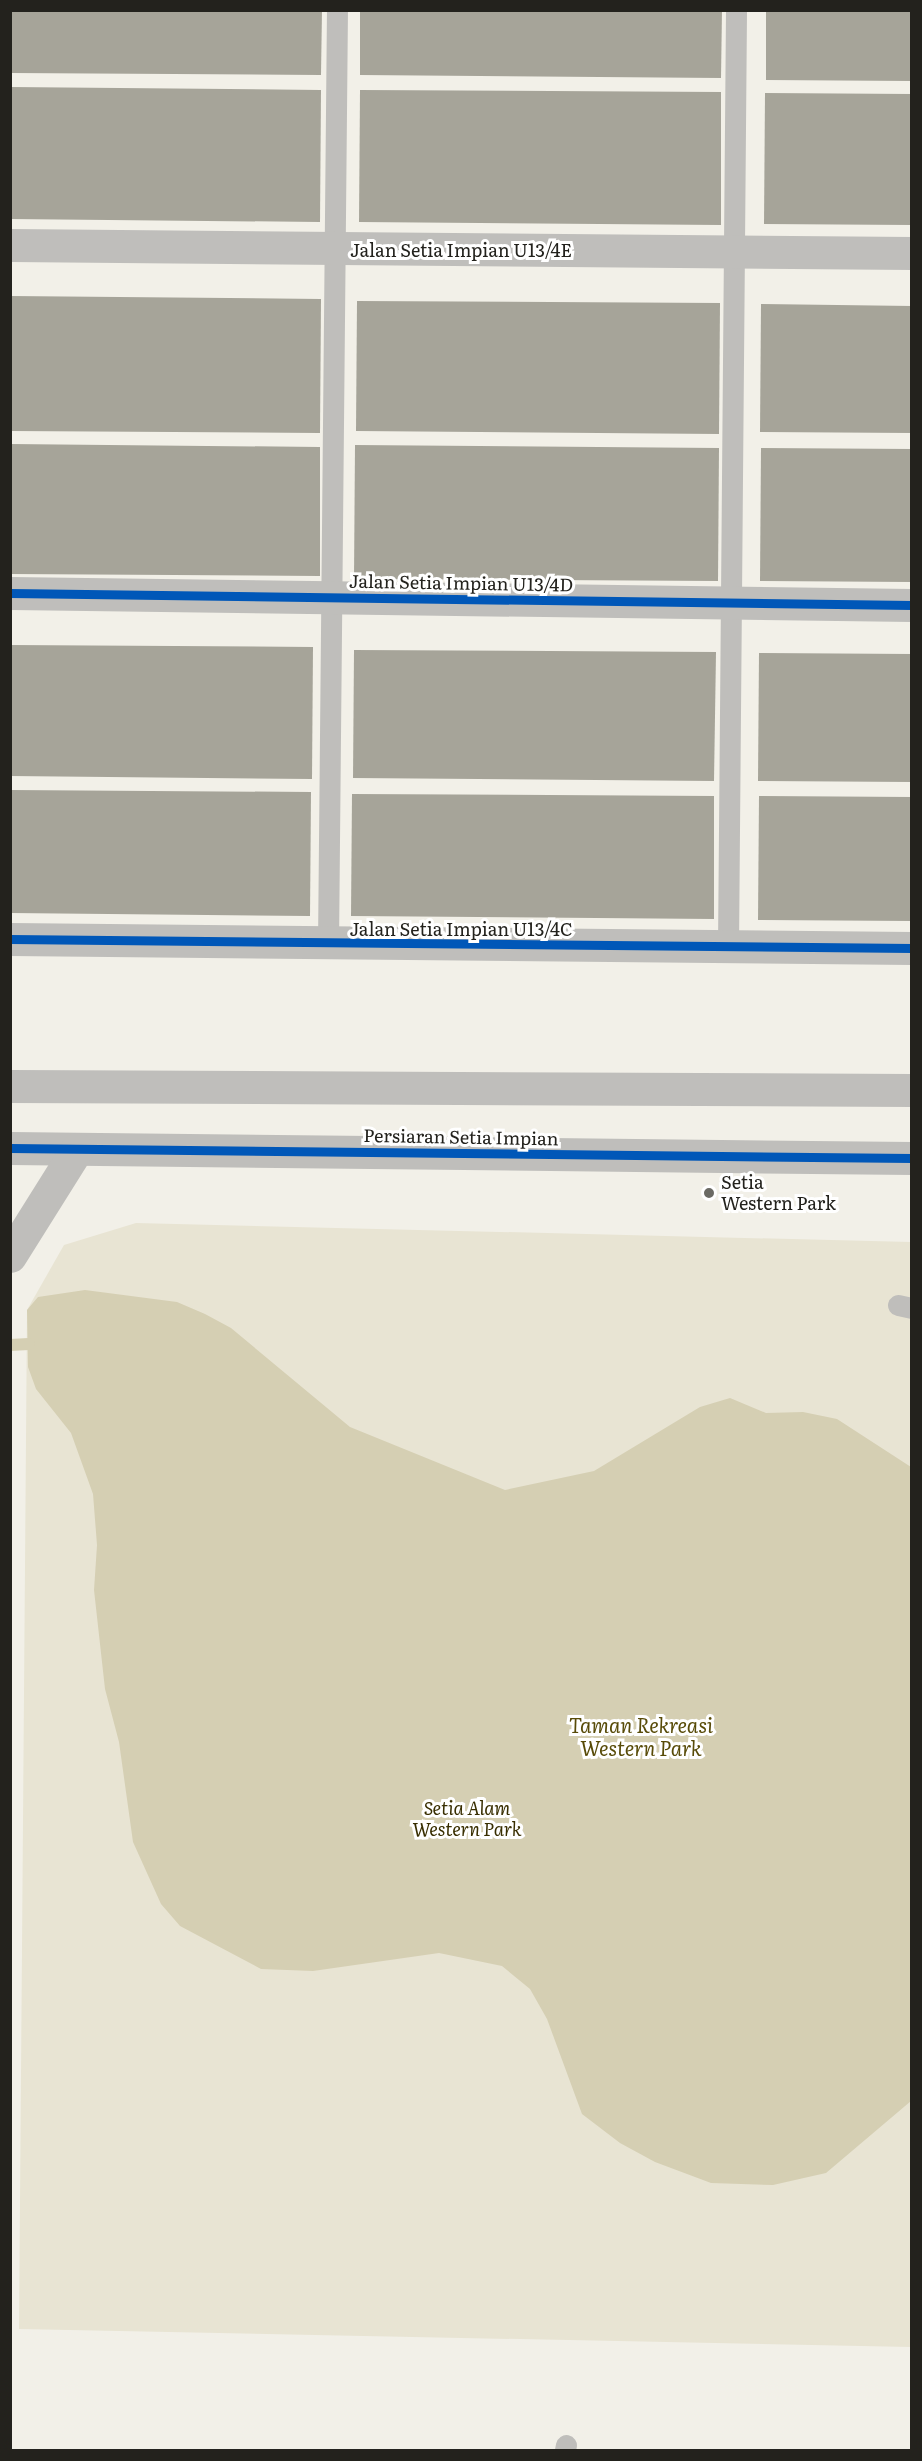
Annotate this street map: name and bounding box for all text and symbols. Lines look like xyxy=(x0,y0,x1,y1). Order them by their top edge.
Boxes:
street label: Jalan Setia Impian U13/4E xyxy=(350,239,572,261)
street label: Jalan Setia Impian U13/4D xyxy=(349,570,573,596)
street label: Jalan Setia Impian U13/4C xyxy=(350,918,572,940)
street label: Persiaran Setia Impian xyxy=(363,1124,559,1150)
place label: Setia Western Park xyxy=(721,1172,836,1214)
marker: Setia Western Park xyxy=(702,1186,716,1200)
water label: Taman Rekreasi Western Park xyxy=(569,1713,713,1760)
park label: Setia Alam Western Park xyxy=(412,1798,522,1840)

